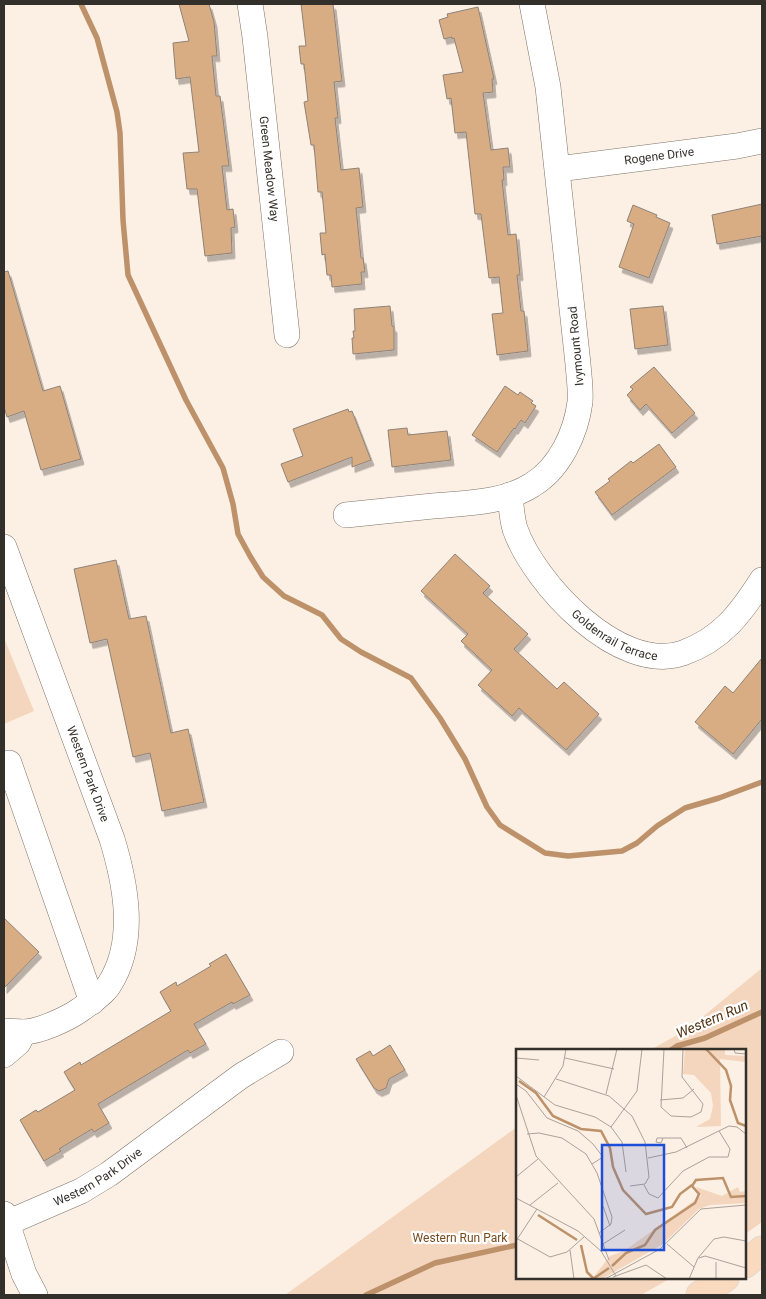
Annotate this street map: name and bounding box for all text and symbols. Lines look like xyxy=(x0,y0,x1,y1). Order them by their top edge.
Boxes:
street label: Green Meadow Way xyxy=(257,115,282,223)
street label: Rogene Drive xyxy=(623,145,695,167)
street label: Ivymount Road xyxy=(566,306,586,386)
street label: Goldenrail Terrace xyxy=(569,607,658,663)
street label: Western Park Drive xyxy=(64,724,112,824)
water label: Western Run xyxy=(674,997,750,1041)
inset map xyxy=(516,1049,746,1279)
street label: Western Park Drive xyxy=(51,1145,145,1209)
park label: Western Run Park xyxy=(413,1231,508,1245)

